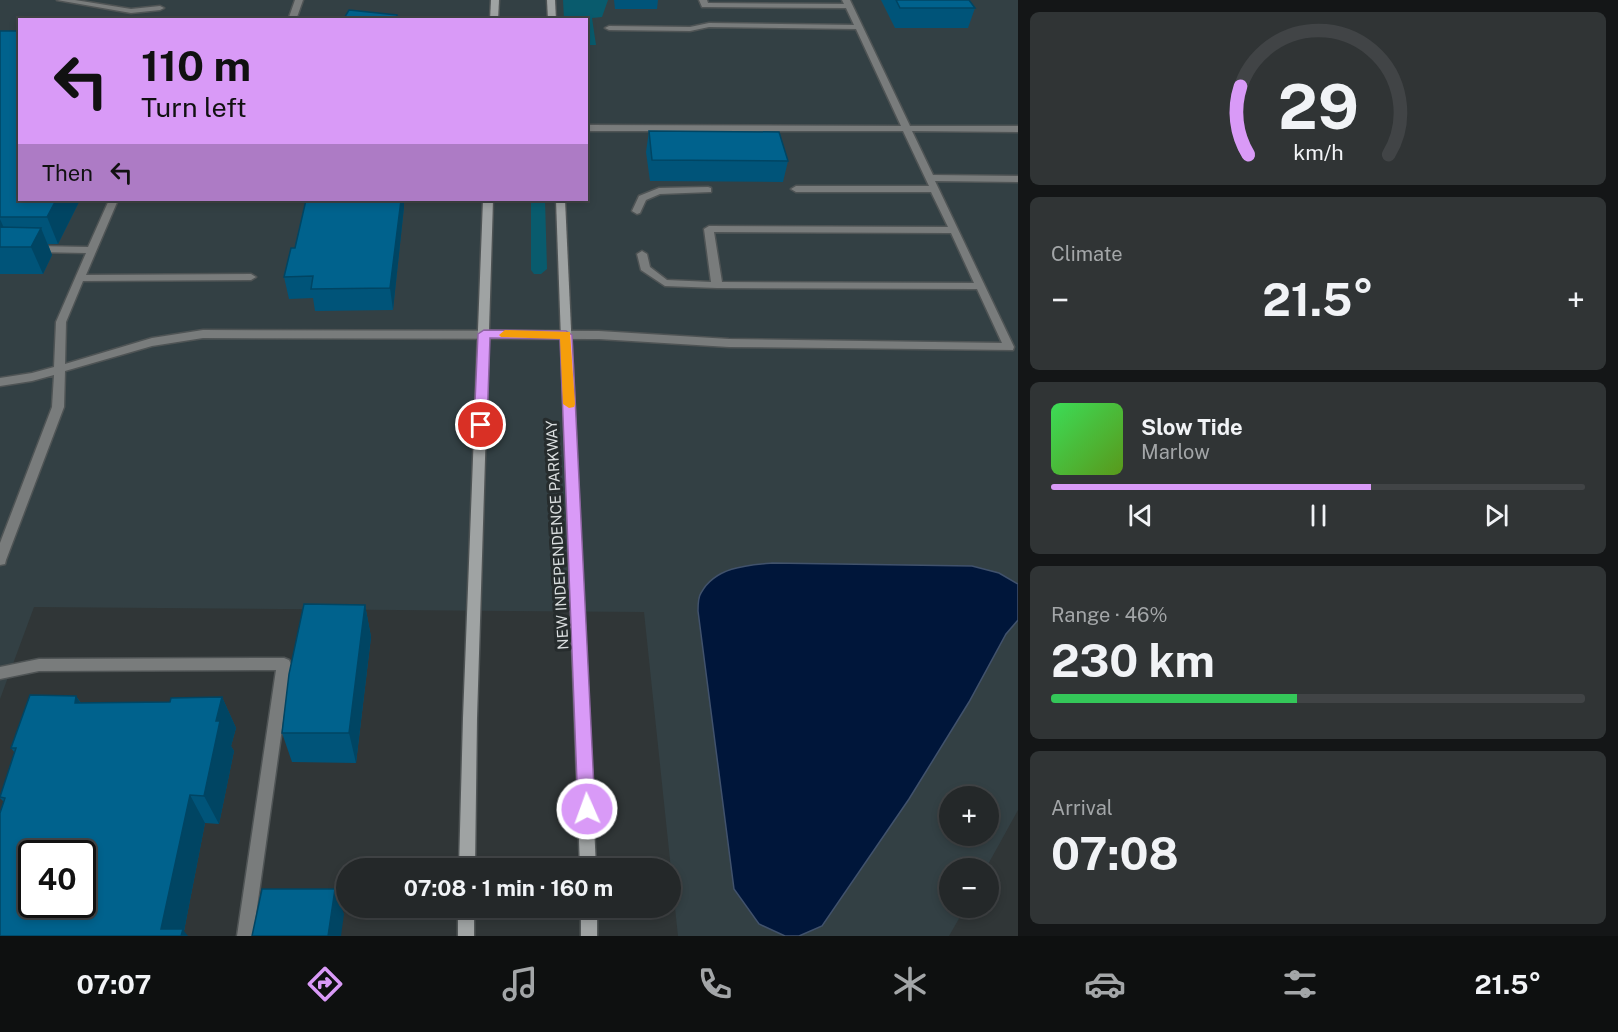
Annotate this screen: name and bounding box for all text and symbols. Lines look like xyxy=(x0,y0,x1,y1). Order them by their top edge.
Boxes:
text: 110 m xyxy=(141,41,251,90)
icon: left xyxy=(42,42,120,120)
text: 29 xyxy=(1278,71,1358,144)
text: Turn left xyxy=(141,91,247,123)
text: km/h xyxy=(1293,141,1343,166)
icon: left xyxy=(105,156,138,189)
text: Then xyxy=(42,160,93,186)
text: Climate xyxy=(1051,242,1123,266)
text: 21.5° xyxy=(1262,273,1374,326)
text: − xyxy=(1051,281,1069,319)
text: + xyxy=(1567,281,1585,319)
pin xyxy=(455,399,506,450)
icon: arrive xyxy=(464,408,497,441)
text: Slow Tide xyxy=(1141,414,1243,440)
street label: NEW INDEPENDENCE PARKWAY xyxy=(543,420,571,650)
text: Marlow xyxy=(1141,440,1210,464)
icon: previous xyxy=(1124,499,1157,532)
icon: pause xyxy=(1302,499,1335,532)
icon: next xyxy=(1480,499,1513,532)
text: Range · 46% xyxy=(1051,603,1168,627)
text: 230 km xyxy=(1051,634,1215,687)
position arrow xyxy=(555,777,619,841)
map controls xyxy=(939,786,999,918)
button: + xyxy=(939,786,999,846)
text: Arrival xyxy=(1051,796,1113,820)
text: 07:08 xyxy=(1051,827,1179,880)
speed limit sign: 40 xyxy=(18,840,96,918)
button: − xyxy=(939,858,999,918)
text: 07:08 · 1 min · 160 m xyxy=(404,875,613,901)
icon: directions xyxy=(304,963,346,1005)
icon: music xyxy=(499,963,541,1005)
icon: phone xyxy=(694,963,736,1005)
icon: climate xyxy=(889,963,931,1005)
icon: car xyxy=(1084,963,1126,1005)
icon: filters xyxy=(1279,963,1321,1005)
text: 07:07 xyxy=(76,968,151,1000)
text: 21.5° xyxy=(1474,968,1541,1000)

